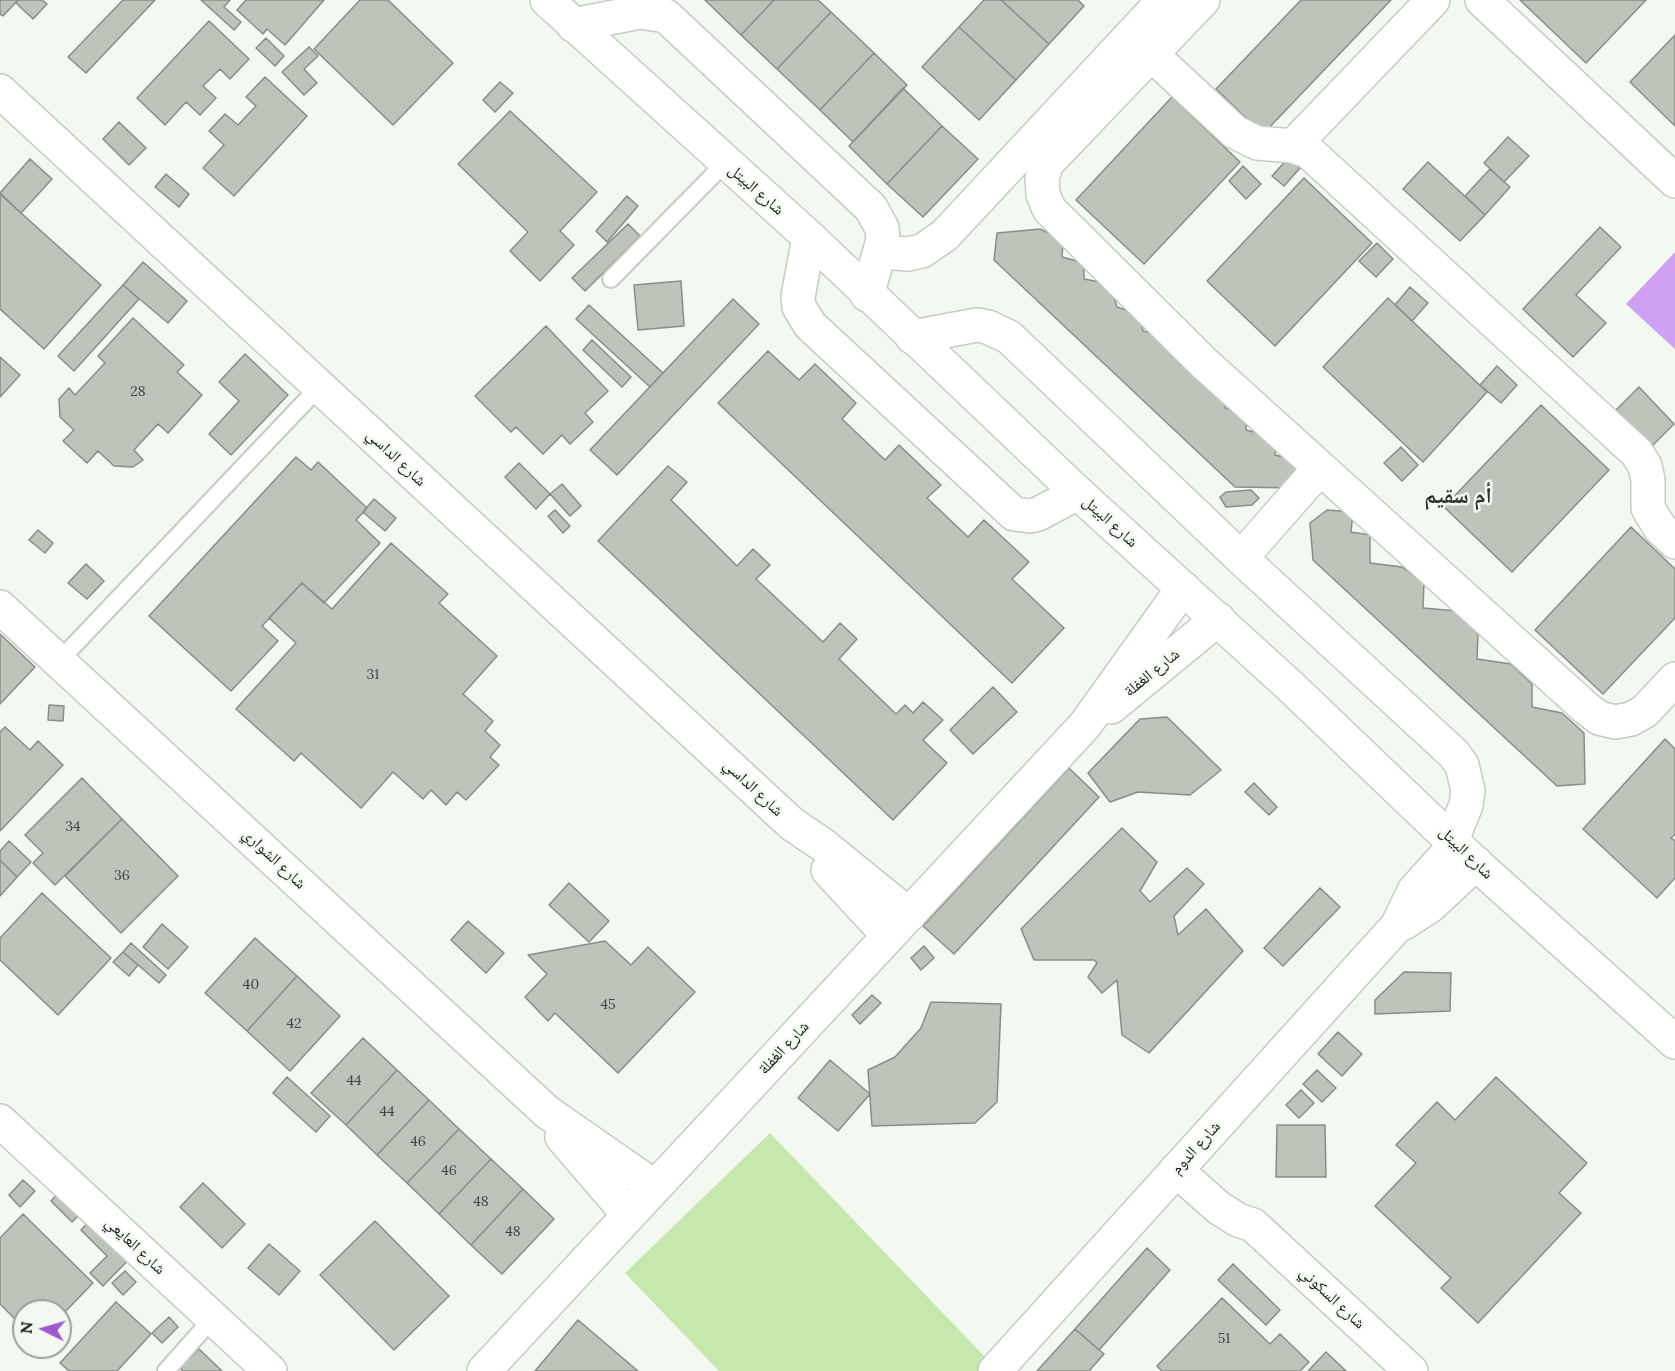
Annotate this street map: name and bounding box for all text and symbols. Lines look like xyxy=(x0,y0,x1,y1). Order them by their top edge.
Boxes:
street label: شارع البيتل xyxy=(724,161,788,219)
house number: 28 xyxy=(130,384,146,400)
street label: شارع الداسي xyxy=(362,425,430,491)
district label: أم سقيم xyxy=(1424,484,1492,510)
street label: شارع البيتل xyxy=(1079,492,1141,552)
street label: شارع الغفلة xyxy=(1120,645,1184,701)
house number: 31 xyxy=(367,667,379,683)
street label: شارع الداسي xyxy=(719,755,787,821)
house number: 34 xyxy=(65,819,81,835)
street label: شارع البيتل xyxy=(1435,823,1497,883)
street label: شارع الشواري xyxy=(238,825,310,893)
house number: 36 xyxy=(114,868,130,884)
house number: 40 xyxy=(243,977,259,993)
house number: 45 xyxy=(600,997,616,1013)
house number: 42 xyxy=(286,1016,302,1032)
street label: شارع الغفلة xyxy=(755,1017,813,1079)
house number: 44 xyxy=(346,1073,362,1089)
house number: 44 xyxy=(379,1104,395,1120)
street label: شارع الدوم xyxy=(1167,1118,1225,1178)
house number: 46 xyxy=(410,1134,426,1150)
house number: 46 xyxy=(441,1163,457,1179)
house number: 48 xyxy=(473,1194,489,1210)
street label: شارع العايعي xyxy=(101,1213,169,1279)
house number: 48 xyxy=(505,1224,521,1240)
street label: شارع السكوني xyxy=(1295,1263,1369,1333)
north arrow xyxy=(12,1299,72,1359)
text: N xyxy=(16,1321,37,1335)
house number: 51 xyxy=(1218,1331,1230,1347)

